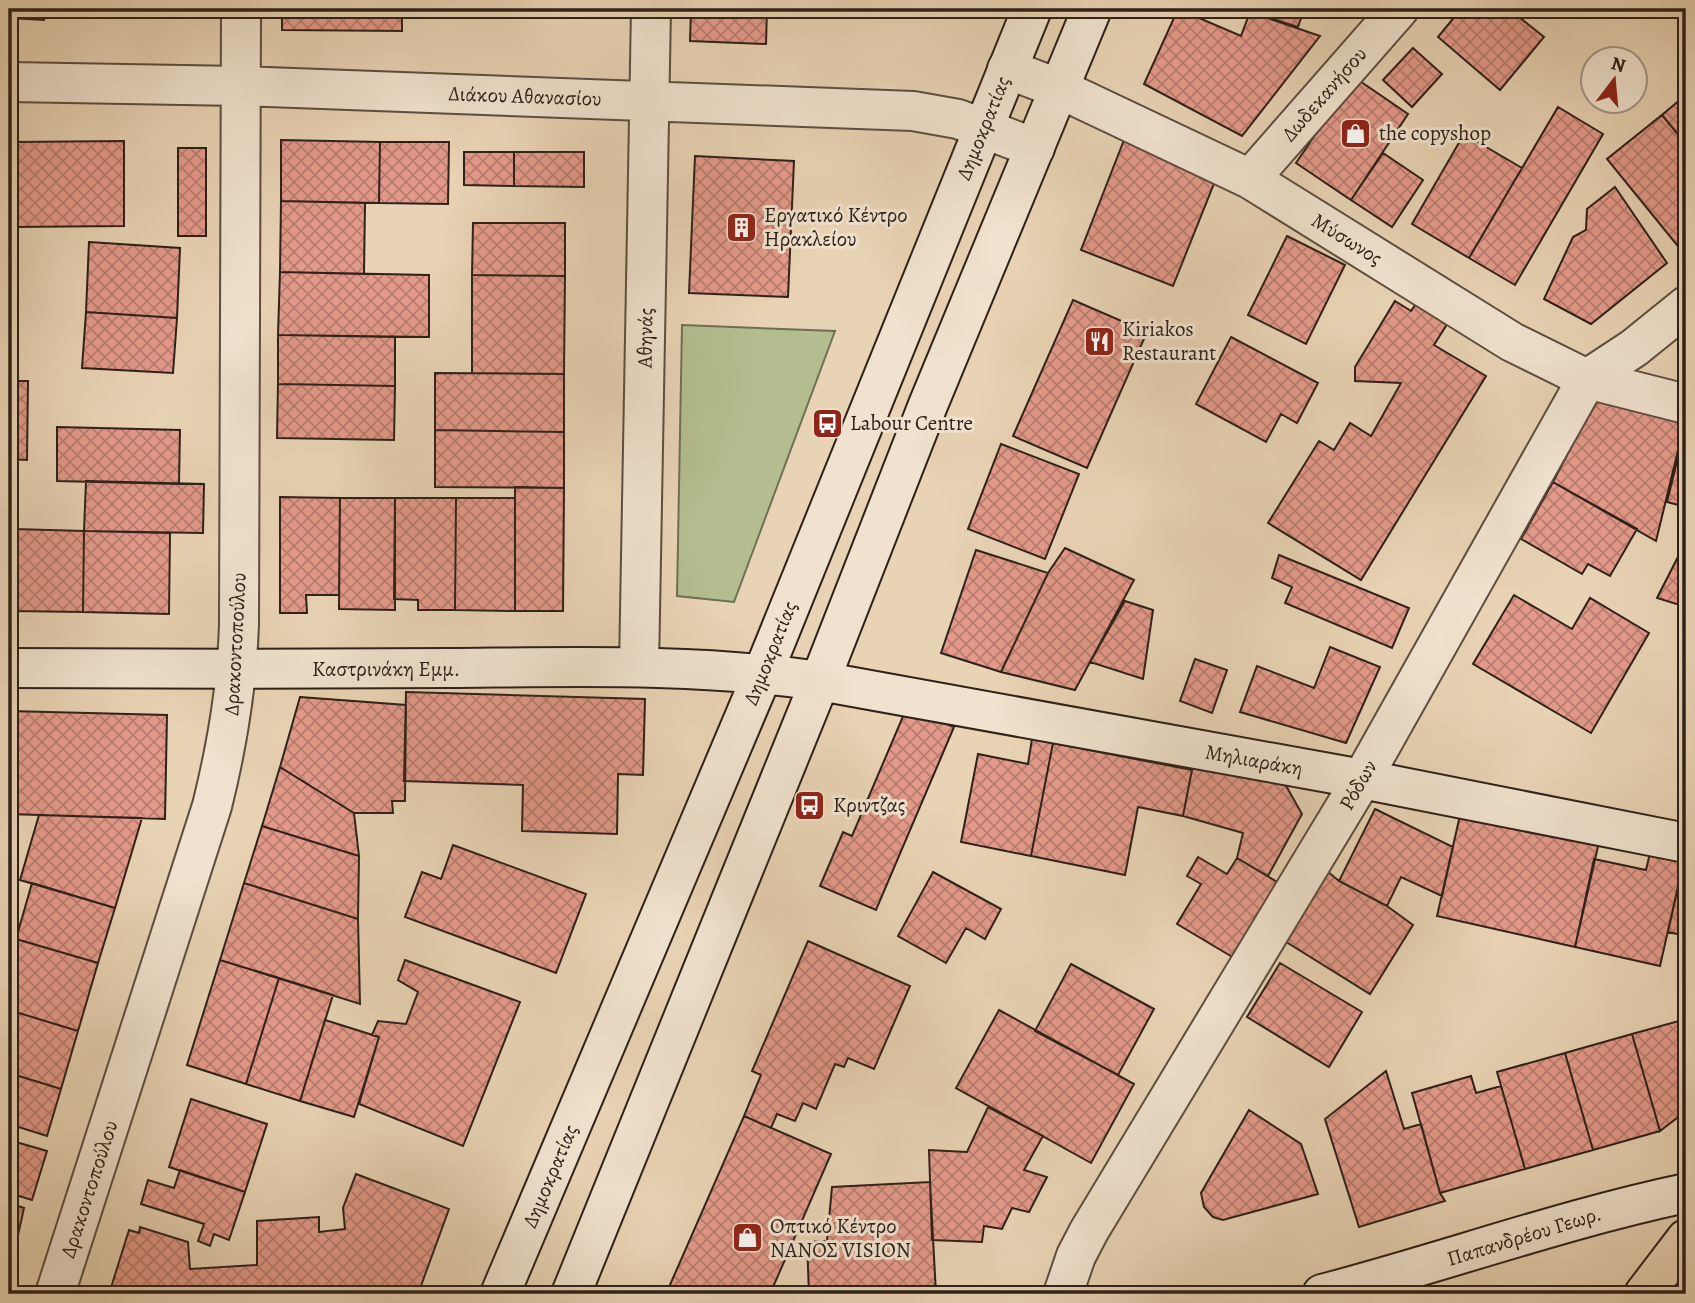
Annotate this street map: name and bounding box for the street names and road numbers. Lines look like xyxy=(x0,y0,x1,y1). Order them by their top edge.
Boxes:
street label: Δωδεκανήσου xyxy=(1275,41,1373,147)
street label: Δημοκρατίας xyxy=(949,72,1017,184)
street label: Διάκου Αθανασίου xyxy=(448,79,602,113)
street label: Μύσωνος xyxy=(1306,206,1388,272)
street label: Αθηνάς xyxy=(630,308,660,369)
street label: Δρακοντοπούλου xyxy=(217,572,253,716)
street label: Δημοκρατίας xyxy=(736,597,804,709)
street label: Καστρινάκη Εμμ. xyxy=(312,655,460,683)
street label: Μηλιαράκη xyxy=(1203,738,1305,782)
street label: Ρόδων xyxy=(1332,754,1384,815)
street label: Δρακοντοπούλου xyxy=(54,1117,124,1261)
street label: Δημοκρατίας xyxy=(516,1120,584,1232)
street label: Παπανδρέου Γεωρ. xyxy=(1443,1199,1605,1273)

